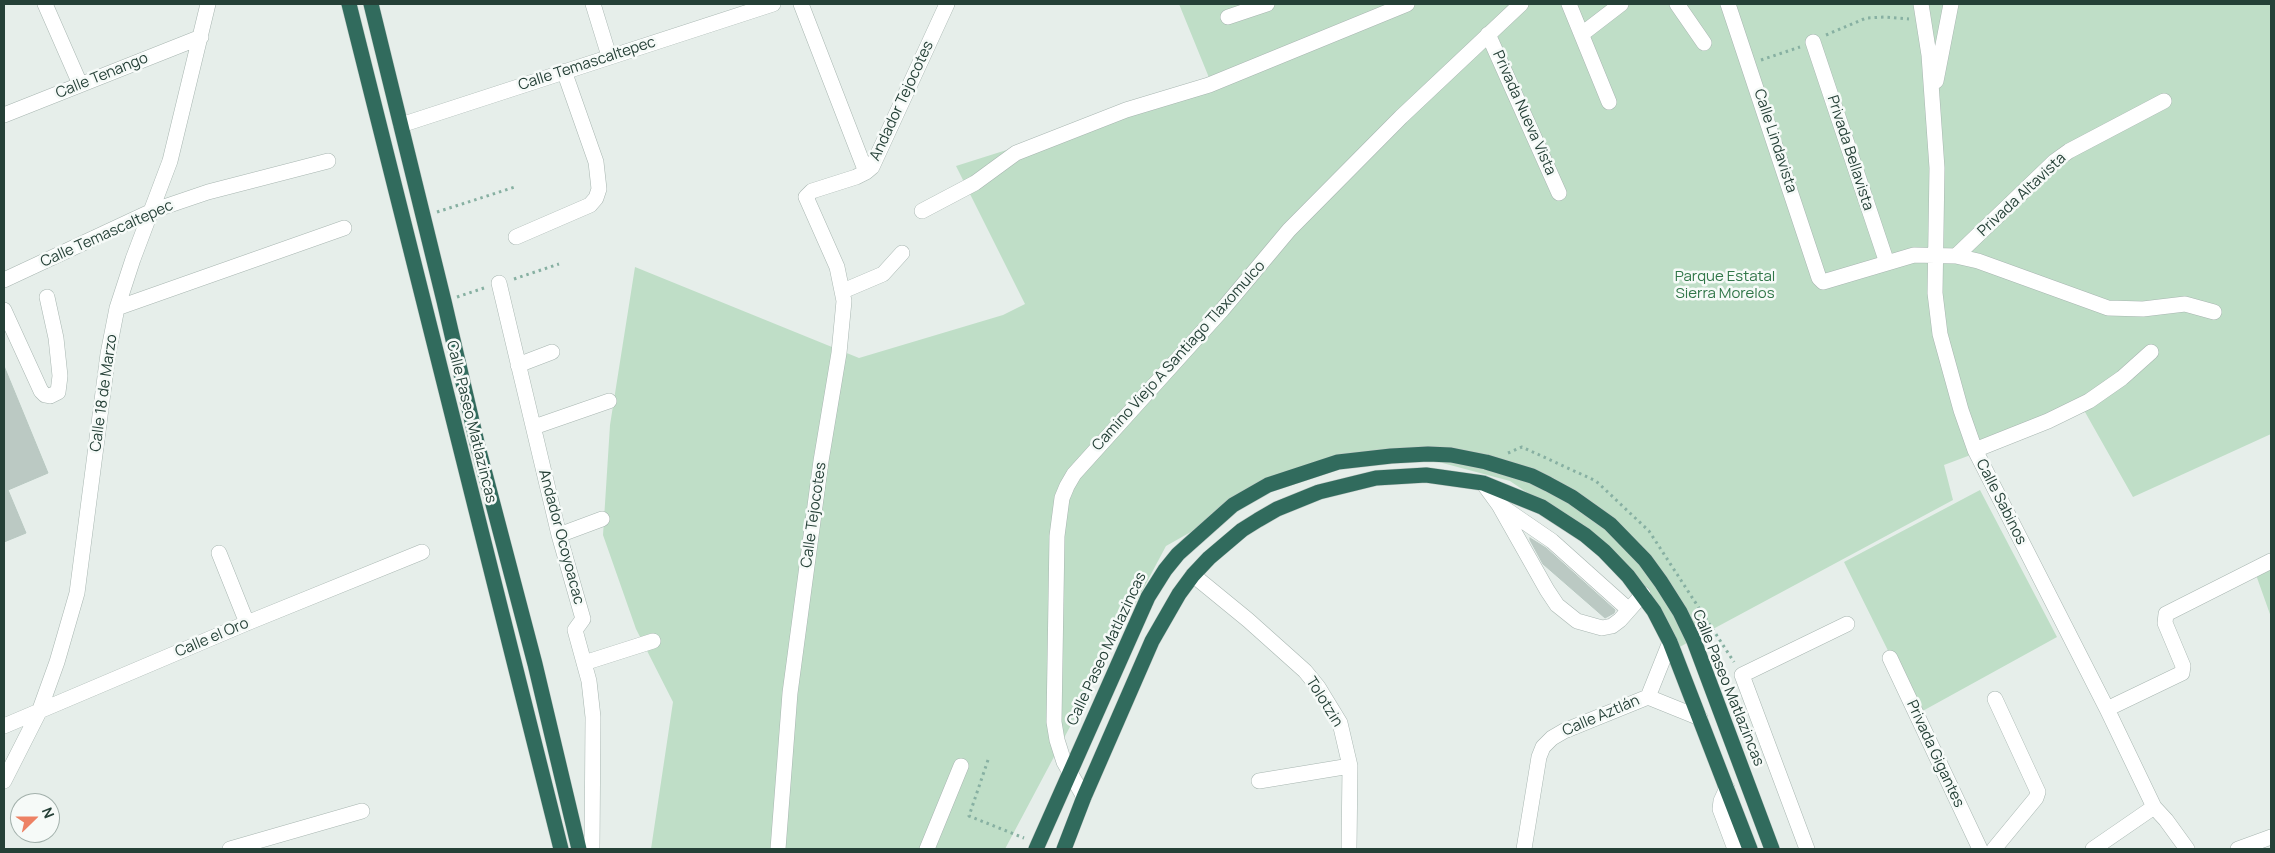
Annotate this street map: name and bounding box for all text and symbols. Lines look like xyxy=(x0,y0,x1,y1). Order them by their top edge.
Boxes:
street label: Calle Temascaltepec xyxy=(516,33,658,95)
street label: Andador Tejocotes xyxy=(866,38,938,164)
street label: Privada Nueva Vista xyxy=(1488,48,1560,178)
street label: Calle Tenango xyxy=(53,49,151,103)
street label: Calle Lindavista xyxy=(1750,87,1800,195)
street label: Privada Bellavista xyxy=(1823,93,1877,213)
street label: Privada Altavista xyxy=(1974,150,2070,240)
street label: Calle Temascaltepec xyxy=(38,197,176,271)
street label: Camino Viejo A Santiago Tlaxomulco xyxy=(1089,257,1269,455)
park label: Parque Estatal Sierra Morelos xyxy=(1675,268,1775,303)
street label: Calle 18 de Marzo xyxy=(87,333,121,453)
street label: Calle Paseo Matlazincas xyxy=(442,339,500,505)
street label: Calle Sabinos xyxy=(1972,456,2030,548)
street label: Calle Tejocotes xyxy=(798,461,830,569)
street label: Andador Ocoyoacac xyxy=(534,468,588,606)
street label: Calle Paseo Matlazincas xyxy=(1064,570,1150,728)
street label: Calle Paseo Matlazincas xyxy=(1688,607,1768,769)
street label: Calle el Oro xyxy=(173,614,251,662)
street label: Tolotzin xyxy=(1302,674,1346,730)
street label: Calle Aztlán xyxy=(1560,692,1642,740)
street label: Privada Gigantes xyxy=(1902,698,1968,810)
north arrow xyxy=(10,793,60,843)
text: N xyxy=(38,804,59,821)

